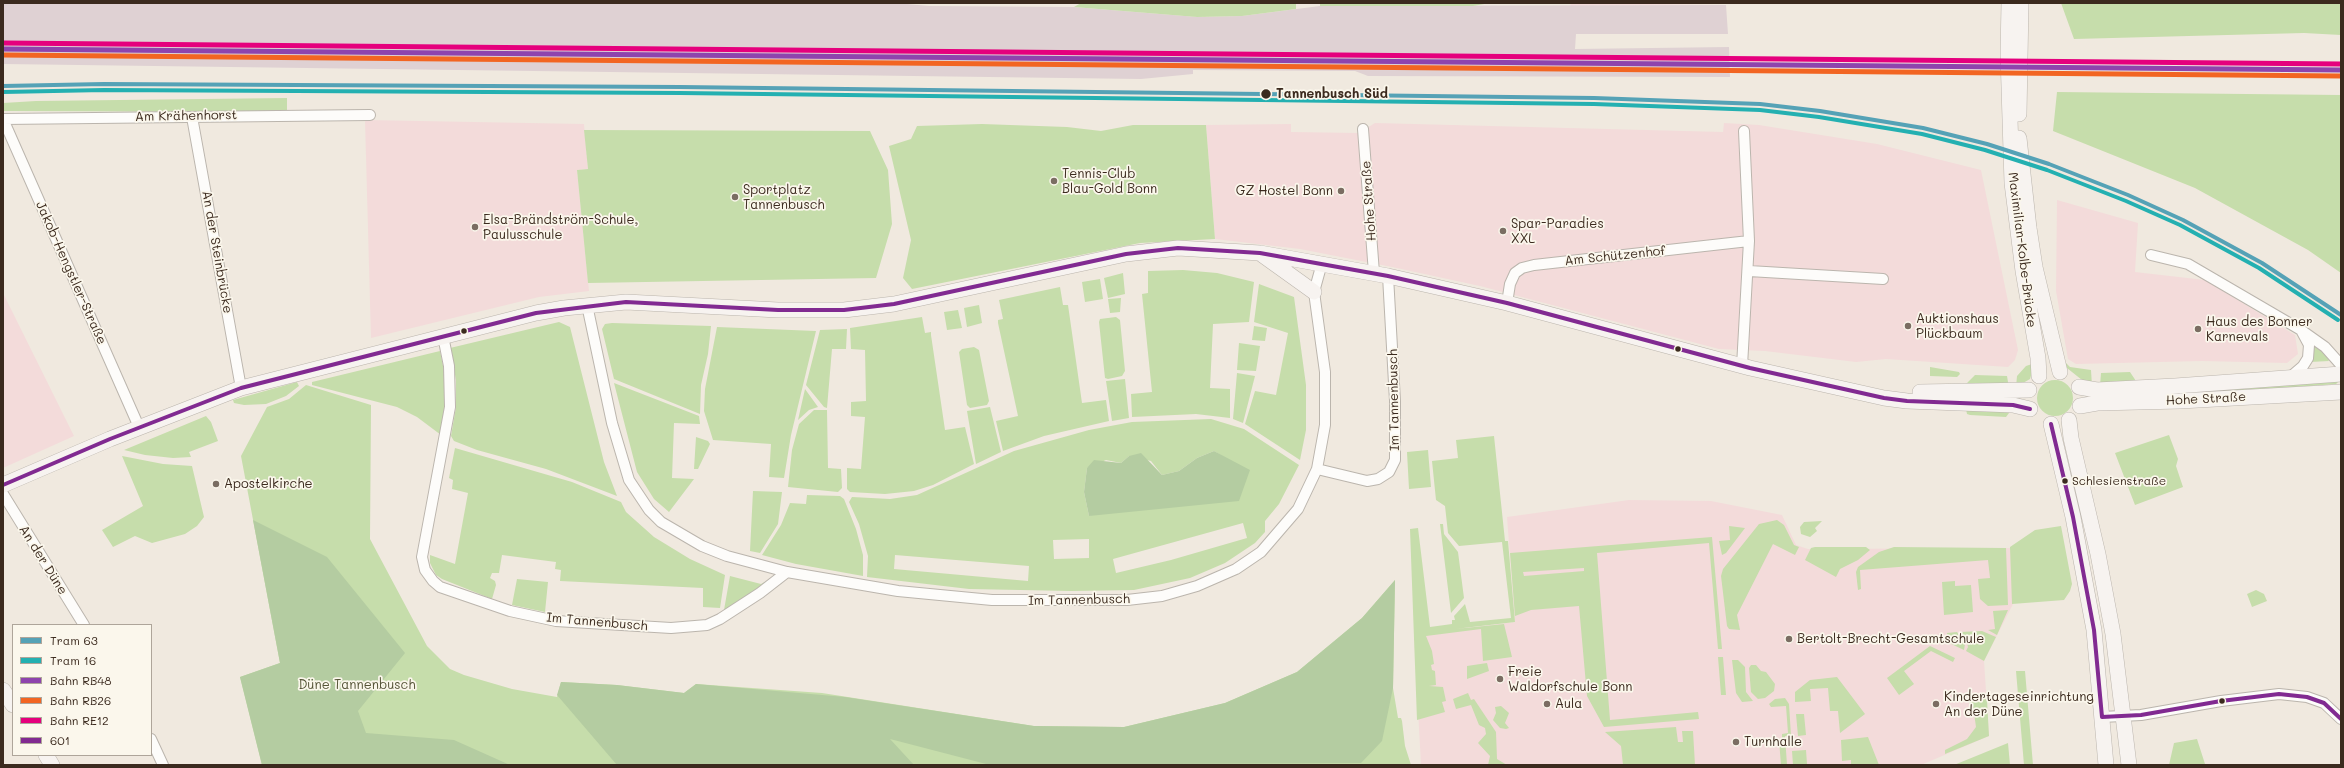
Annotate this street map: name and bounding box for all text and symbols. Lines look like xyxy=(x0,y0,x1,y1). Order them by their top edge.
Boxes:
place label: Tannenbusch Süd xyxy=(1276,86,1388,102)
marker: Tannenbusch Süd xyxy=(1259,87,1273,101)
street label: Am Krähenhorst xyxy=(135,107,237,125)
street label: Hohe Straße xyxy=(1358,160,1380,242)
place label: Tennis-Club Blau-Gold Bonn xyxy=(1062,166,1157,197)
street label: Maximilian-Kolbe-Brücke xyxy=(2005,171,2039,329)
marker: Tennis-Club Blau-Gold Bonn xyxy=(1049,176,1059,186)
place label: Sportplatz Tannenbusch xyxy=(743,182,825,213)
place label: GZ Hostel Bonn xyxy=(1236,183,1333,199)
marker: GZ Hostel Bonn xyxy=(1336,186,1346,196)
street label: An der Steinbrücke xyxy=(199,190,235,314)
marker: Sportplatz Tannenbusch xyxy=(730,192,740,202)
street label: Jakob-Hengstler-Straße xyxy=(32,199,110,347)
place label: Elsa-Brändström-Schule, Paulusschule xyxy=(483,212,638,243)
place label: Spar-Paradies XXL xyxy=(1511,216,1604,247)
marker: Elsa-Brändström-Schule, Paulusschule xyxy=(470,222,480,232)
marker: Spar-Paradies XXL xyxy=(1498,226,1508,236)
street label: Am Schützenhof xyxy=(1564,243,1666,269)
place label: Auktionshaus Plückbaum xyxy=(1916,311,1999,342)
place label: Haus des Bonner Karnevals xyxy=(2206,314,2312,345)
marker: Auktionshaus Plückbaum xyxy=(1903,321,1913,331)
marker: Haus des Bonner Karnevals xyxy=(2193,324,2203,334)
unlabelled marker xyxy=(459,326,469,336)
unlabelled marker xyxy=(1673,344,1683,354)
street label: Im Tannenbusch xyxy=(1385,349,1403,451)
street label: Hohe Straße xyxy=(2165,389,2247,409)
place label: Schlesienstraße xyxy=(2072,474,2166,488)
place label: Apostelkirche xyxy=(224,476,313,492)
marker: Schlesienstraße xyxy=(2060,476,2070,486)
marker: Apostelkirche xyxy=(211,479,221,489)
street label: An der Düne xyxy=(16,523,70,597)
street label: Im Tannenbusch xyxy=(1028,591,1130,609)
street label: Im Tannenbusch xyxy=(546,610,648,634)
legend xyxy=(12,624,152,756)
place label: Bertolt-Brecht-Gesamtschule xyxy=(1797,631,1984,647)
text: Tram 63 xyxy=(50,632,98,648)
marker: Bertolt-Brecht-Gesamtschule xyxy=(1784,634,1794,644)
text: Tram 16 xyxy=(50,652,96,668)
place label: Freie Waldorfschule Bonn xyxy=(1508,664,1632,695)
text: Bahn RB48 xyxy=(50,672,112,688)
marker: Freie Waldorfschule Bonn xyxy=(1495,674,1505,684)
park label: Düne Tannenbusch xyxy=(298,677,416,693)
place label: Kindertageseinrichtung An der Düne xyxy=(1944,689,2094,720)
text: Bahn RB26 xyxy=(50,692,111,708)
place label: Aula xyxy=(1555,696,1582,712)
unlabelled marker xyxy=(2217,696,2227,706)
marker: Aula xyxy=(1542,699,1552,709)
marker: Kindertageseinrichtung An der Düne xyxy=(1931,699,1941,709)
text: Bahn RE12 xyxy=(50,712,109,728)
text: 601 xyxy=(50,732,70,748)
place label: Turnhalle xyxy=(1744,734,1802,750)
marker: Turnhalle xyxy=(1731,737,1741,747)

